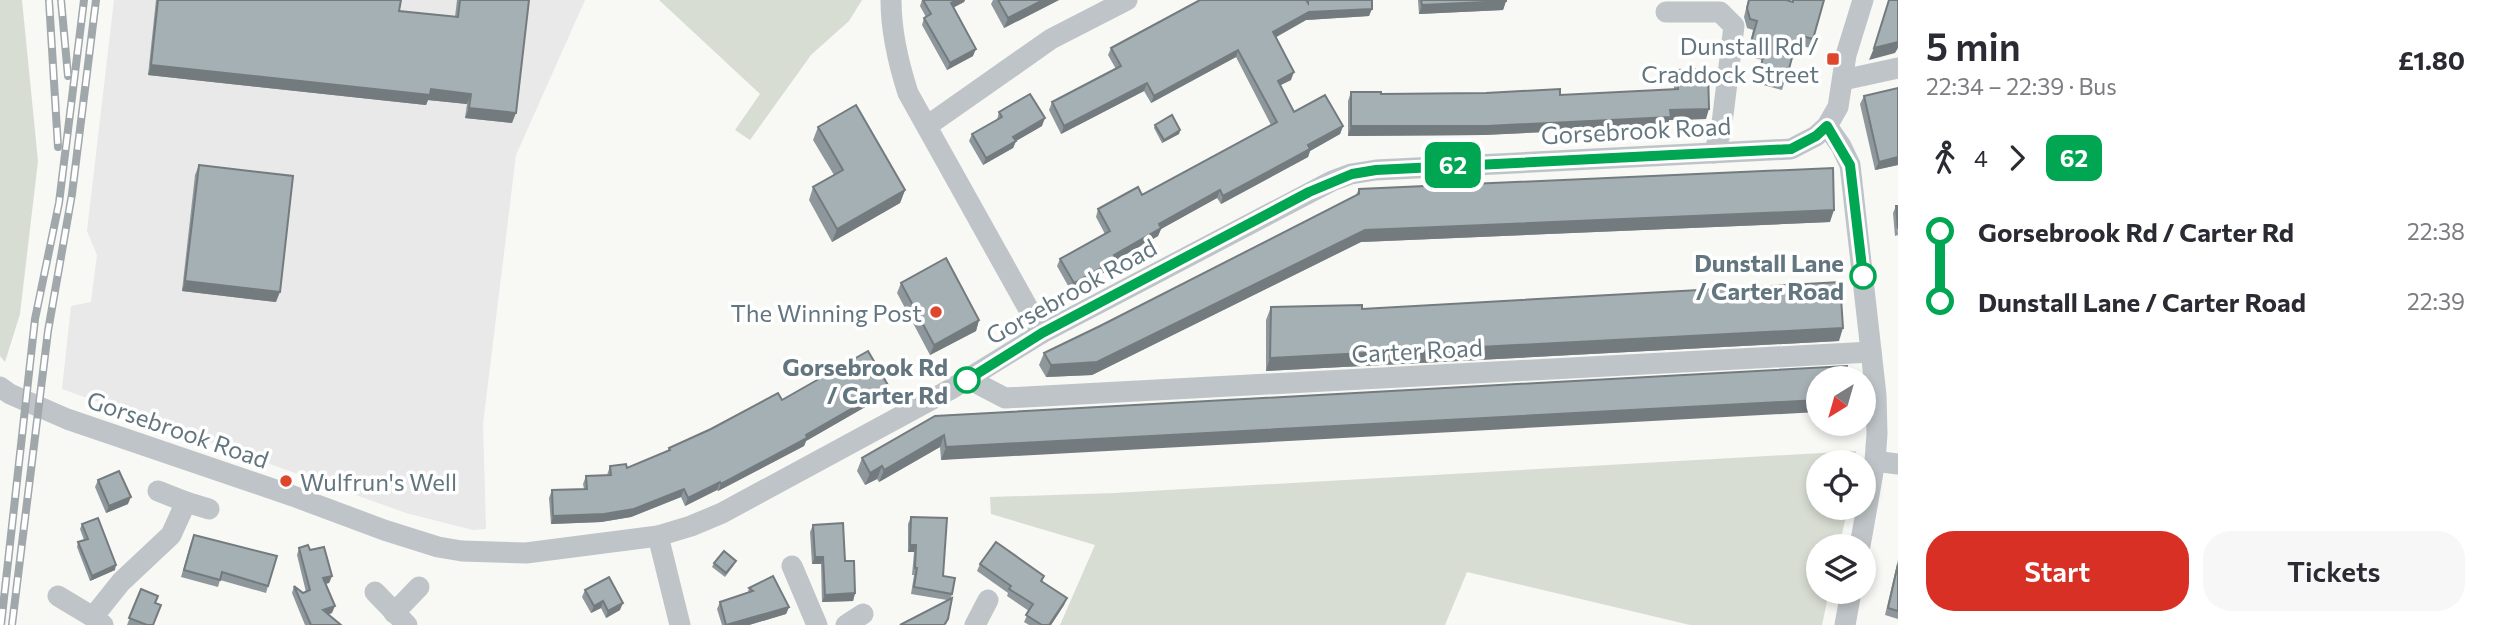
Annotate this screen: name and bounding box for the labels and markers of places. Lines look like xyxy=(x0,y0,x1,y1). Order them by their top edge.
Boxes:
place label: Dunstall Rd / Craddock Street xyxy=(1641,31,1819,88)
marker: Dunstall Rd / Craddock Street xyxy=(1825,51,1841,67)
place label: Dunstall Lane / Carter Road xyxy=(1694,248,1844,305)
marker: Dunstall Lane / Carter Road xyxy=(1850,263,1876,289)
place label: The Winning Post xyxy=(730,298,922,327)
marker: The Winning Post xyxy=(928,304,944,320)
place label: Gorsebrook Rd / Carter Rd xyxy=(782,352,948,409)
marker: Gorsebrook Rd / Carter Rd xyxy=(954,367,980,393)
place label: Wulfrun's Well xyxy=(300,467,457,496)
marker: Wulfrun's Well xyxy=(278,473,294,489)

